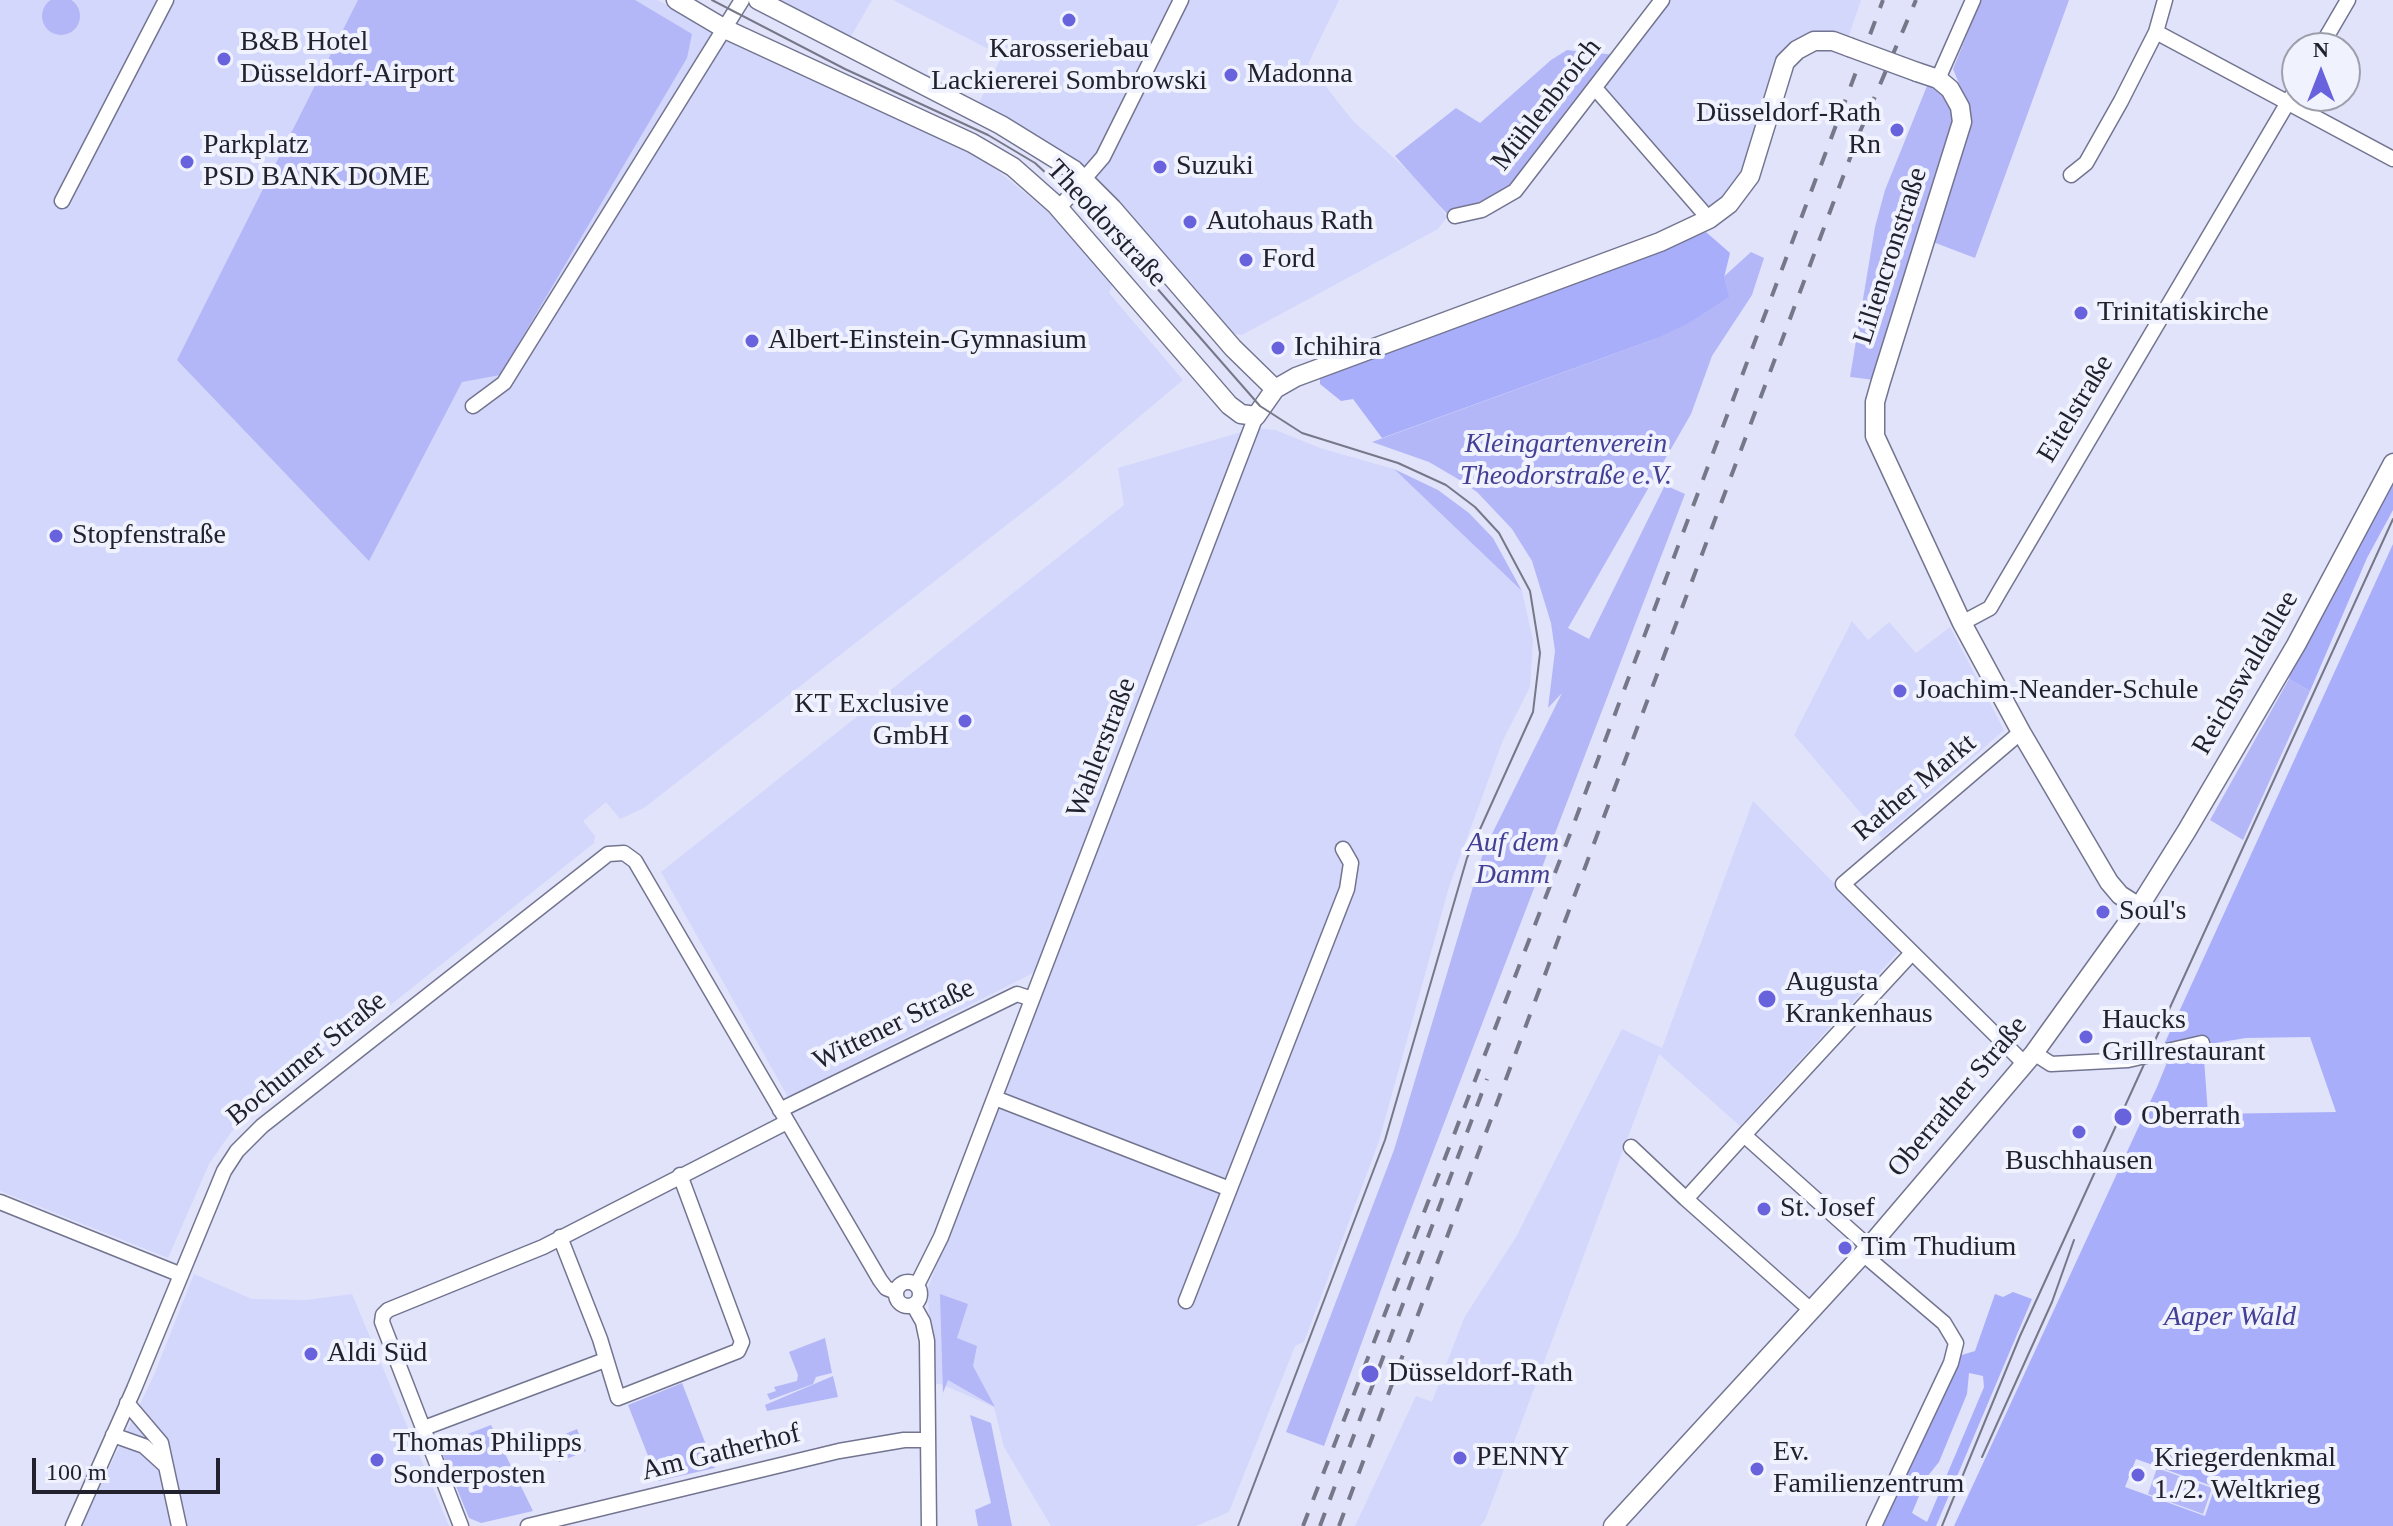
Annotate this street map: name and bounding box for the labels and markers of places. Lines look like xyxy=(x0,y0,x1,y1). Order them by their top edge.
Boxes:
marker: Karosseriebau Lackiererei Sombrowski xyxy=(1060,11,1078,29)
place label: B&B Hotel Düsseldorf-Airport xyxy=(240,26,455,92)
place label: Karosseriebau Lackiererei Sombrowski xyxy=(931,33,1207,99)
marker: B&B Hotel Düsseldorf-Airport xyxy=(215,50,233,68)
place label: Madonna xyxy=(1247,58,1353,92)
marker: Madonna xyxy=(1222,66,1240,84)
place label: Düsseldorf-Rath Rn xyxy=(1696,97,1881,163)
marker: Düsseldorf-Rath Rn xyxy=(1888,121,1906,139)
place label: Parkplatz PSD BANK DOME xyxy=(203,129,430,195)
place label: Suzuki xyxy=(1176,150,1254,184)
marker: Parkplatz PSD BANK DOME xyxy=(178,153,196,171)
marker: Suzuki xyxy=(1151,158,1169,176)
place label: Autohaus Rath xyxy=(1206,205,1373,239)
marker: Autohaus Rath xyxy=(1181,213,1199,231)
place label: Ford xyxy=(1262,243,1315,277)
marker: Ford xyxy=(1237,251,1255,269)
place label: Trinitatiskirche xyxy=(2097,296,2269,330)
marker: Trinitatiskirche xyxy=(2072,304,2090,322)
place label: Albert-Einstein-Gymnasium xyxy=(768,324,1087,358)
place label: Ichihira xyxy=(1294,331,1381,365)
marker: Albert-Einstein-Gymnasium xyxy=(743,332,761,350)
marker: Ichihira xyxy=(1269,339,1287,357)
place label: Stopfenstraße xyxy=(72,519,226,553)
marker: Stopfenstraße xyxy=(47,527,65,545)
place label: Joachim-Neander-Schule xyxy=(1916,674,2198,708)
marker: Joachim-Neander-Schule xyxy=(1891,682,1909,700)
place label: KT Exclusive GmbH xyxy=(794,688,949,754)
marker: KT Exclusive GmbH xyxy=(956,712,974,730)
place label: Soul's xyxy=(2119,895,2186,929)
marker: Soul's xyxy=(2094,903,2112,921)
place label: Augusta Krankenhaus xyxy=(1785,966,1933,1032)
marker: Augusta Krankenhaus xyxy=(1756,988,1778,1010)
place label: Haucks Grillrestaurant xyxy=(2102,1004,2265,1070)
marker: Haucks Grillrestaurant xyxy=(2077,1028,2095,1046)
place label: Oberrath xyxy=(2141,1100,2241,1134)
marker: Oberrath xyxy=(2112,1106,2134,1128)
marker: Buschhausen xyxy=(2070,1123,2088,1141)
place label: Buschhausen xyxy=(2005,1145,2153,1179)
place label: St. Josef xyxy=(1780,1192,1875,1226)
marker: St. Josef xyxy=(1755,1200,1773,1218)
place label: Tim Thudium xyxy=(1861,1231,2016,1265)
marker: Tim Thudium xyxy=(1836,1239,1854,1257)
place label: Aldi Süd xyxy=(327,1337,427,1371)
marker: Aldi Süd xyxy=(302,1345,320,1363)
place label: Düsseldorf-Rath xyxy=(1388,1357,1573,1391)
marker: Düsseldorf-Rath xyxy=(1359,1363,1381,1385)
place label: Thomas Philipps Sonderposten xyxy=(393,1427,582,1493)
place label: Ev. Familienzentrum xyxy=(1773,1436,1964,1502)
place label: PENNY xyxy=(1476,1441,1569,1475)
place label: Kriegerdenkmal 1./2. Weltkrieg xyxy=(2154,1442,2336,1508)
marker: PENNY xyxy=(1451,1449,1469,1467)
marker: Thomas Philipps Sonderposten xyxy=(368,1451,386,1469)
marker: Ev. Familienzentrum xyxy=(1748,1460,1766,1478)
marker: Kriegerdenkmal 1./2. Weltkrieg xyxy=(2129,1466,2147,1484)

